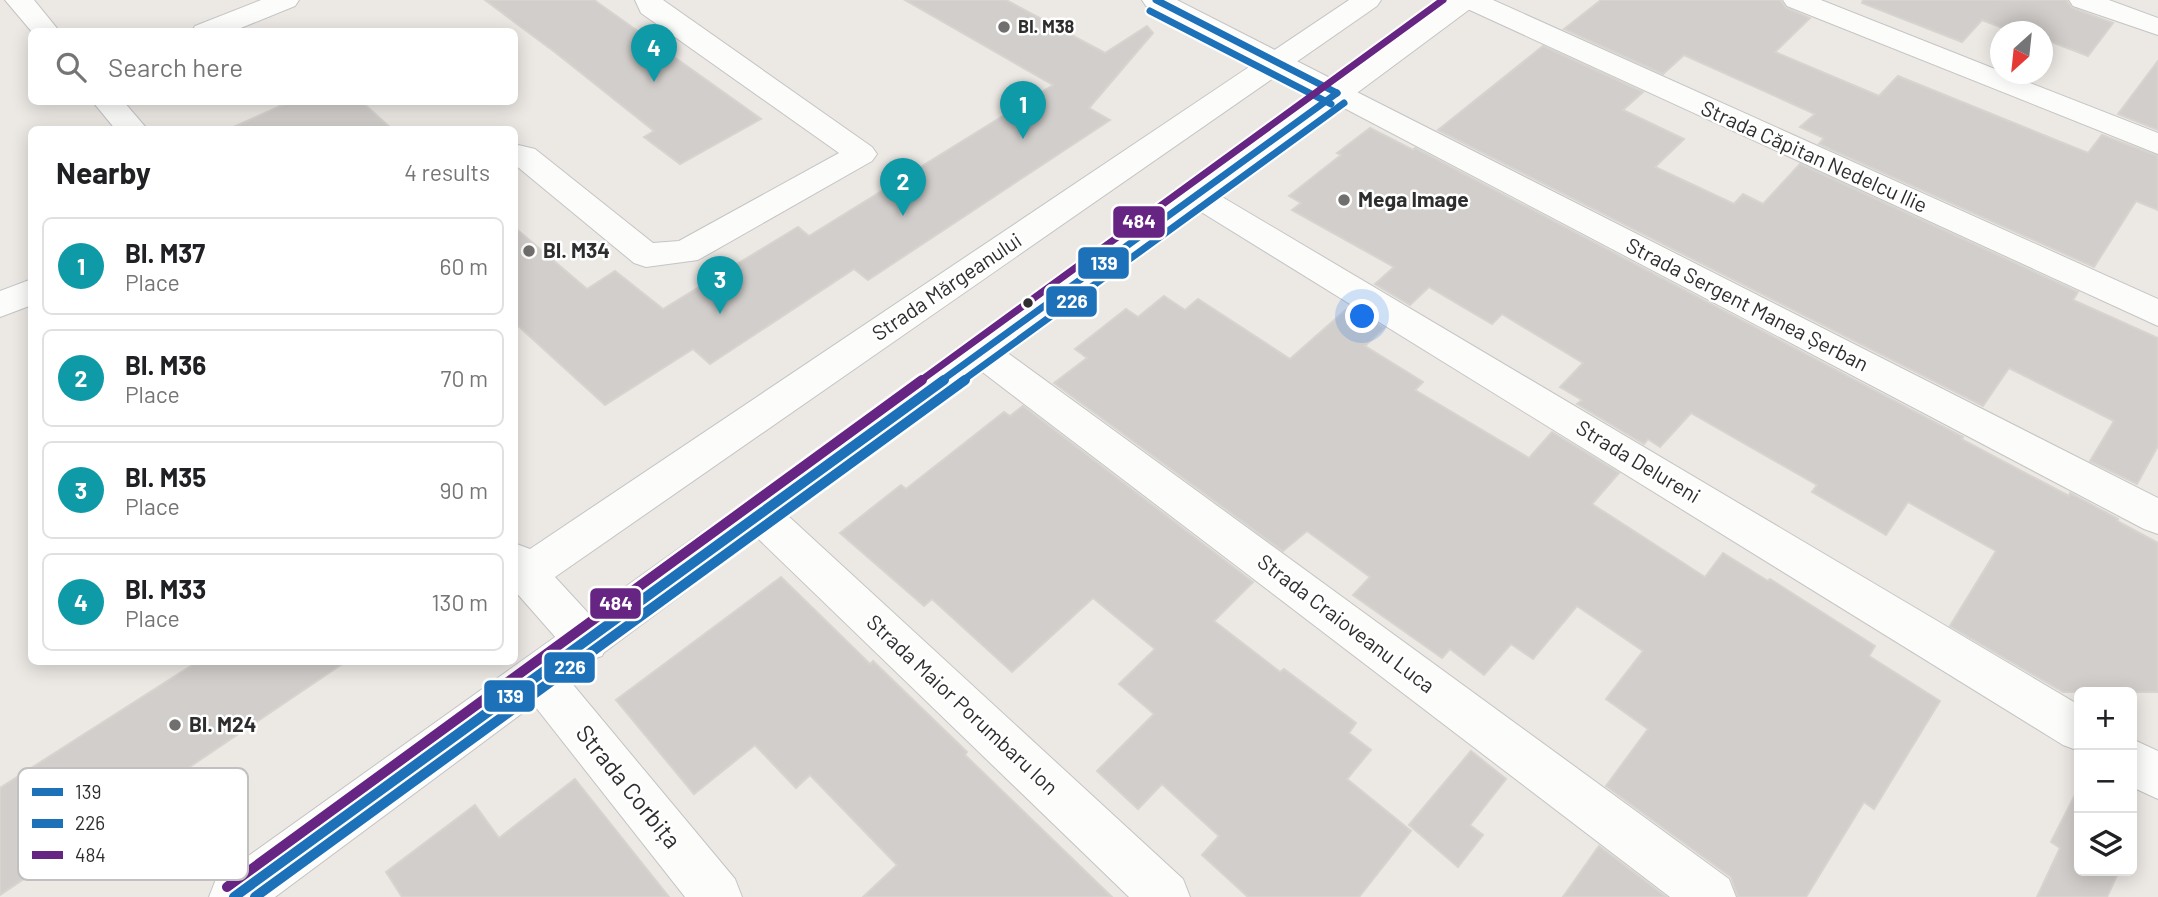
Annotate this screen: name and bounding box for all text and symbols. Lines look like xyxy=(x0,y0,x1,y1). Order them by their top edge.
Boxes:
place label: Bl. M38 xyxy=(1018,15,1075,37)
marker: Bl. M38 xyxy=(996,19,1012,35)
north arrow xyxy=(1990,21,2053,84)
pin: 4 xyxy=(631,24,677,82)
search box xyxy=(28,28,518,105)
icon: search xyxy=(52,48,90,86)
text: Search here xyxy=(108,51,243,82)
pin: 1 xyxy=(1000,81,1046,139)
street label: Strada Căpitan Nedelcu Ilie xyxy=(1698,94,1932,217)
text: Nearby xyxy=(56,154,151,190)
text: 4 results xyxy=(404,158,490,186)
pin: 2 xyxy=(880,158,926,216)
place label: Mega Image xyxy=(1358,186,1469,211)
marker: Mega Image xyxy=(1336,192,1352,208)
line badge: 484 xyxy=(1112,205,1166,239)
text: 484 xyxy=(1122,209,1156,232)
street label: Strada Mărgeanului xyxy=(867,227,1026,345)
street label: Strada Sergent Manea Șerban xyxy=(1622,232,1873,376)
text: Bl. M37 xyxy=(125,237,205,268)
place label: Bl. M34 xyxy=(543,237,610,262)
marker: Bl. M34 xyxy=(521,243,537,259)
line badge: 139 xyxy=(1077,246,1130,280)
text: 139 xyxy=(1090,251,1118,274)
text: 1 xyxy=(77,252,85,280)
text: 60 m xyxy=(440,252,488,280)
pin: 3 xyxy=(697,256,743,314)
text: Place xyxy=(125,268,180,296)
line badge: 226 xyxy=(1045,285,1098,318)
text: 226 xyxy=(1056,289,1088,312)
unlabelled marker xyxy=(1021,296,1035,310)
your location xyxy=(1345,299,1379,333)
text: Bl. M36 xyxy=(125,349,206,380)
text: 2 xyxy=(75,364,87,392)
text: 70 m xyxy=(441,364,488,392)
text: Place xyxy=(125,380,180,408)
street label: Strada Delureni xyxy=(1572,414,1705,508)
text: Bl. M35 xyxy=(125,461,206,492)
text: 3 xyxy=(75,476,87,504)
text: 90 m xyxy=(439,476,488,504)
text: Place xyxy=(125,492,180,520)
street label: Strada Craioveanu Luca xyxy=(1253,548,1440,698)
text: Bl. M33 xyxy=(125,573,206,604)
line badge: 484 xyxy=(589,587,642,620)
text: 4 xyxy=(74,588,88,616)
text: 130 m xyxy=(431,588,488,616)
text: 484 xyxy=(599,591,633,614)
text: Place xyxy=(125,604,180,632)
street label: Strada Maior Porumbaru Ion xyxy=(862,609,1064,799)
line badge: 226 xyxy=(543,651,596,684)
text: 226 xyxy=(554,655,586,678)
line badge: 139 xyxy=(483,679,536,713)
text: 139 xyxy=(496,684,524,707)
map controls xyxy=(2074,687,2137,876)
button: + xyxy=(2074,687,2137,750)
place label: Bl. M24 xyxy=(189,711,257,736)
marker: Bl. M24 xyxy=(167,717,183,733)
street label: Strada Corbița xyxy=(571,718,688,854)
button: − xyxy=(2074,750,2137,813)
legend xyxy=(18,768,248,880)
text: 139 xyxy=(75,780,101,803)
text: 226 xyxy=(75,811,105,834)
button: layers xyxy=(2074,813,2137,876)
text: 484 xyxy=(75,843,106,866)

